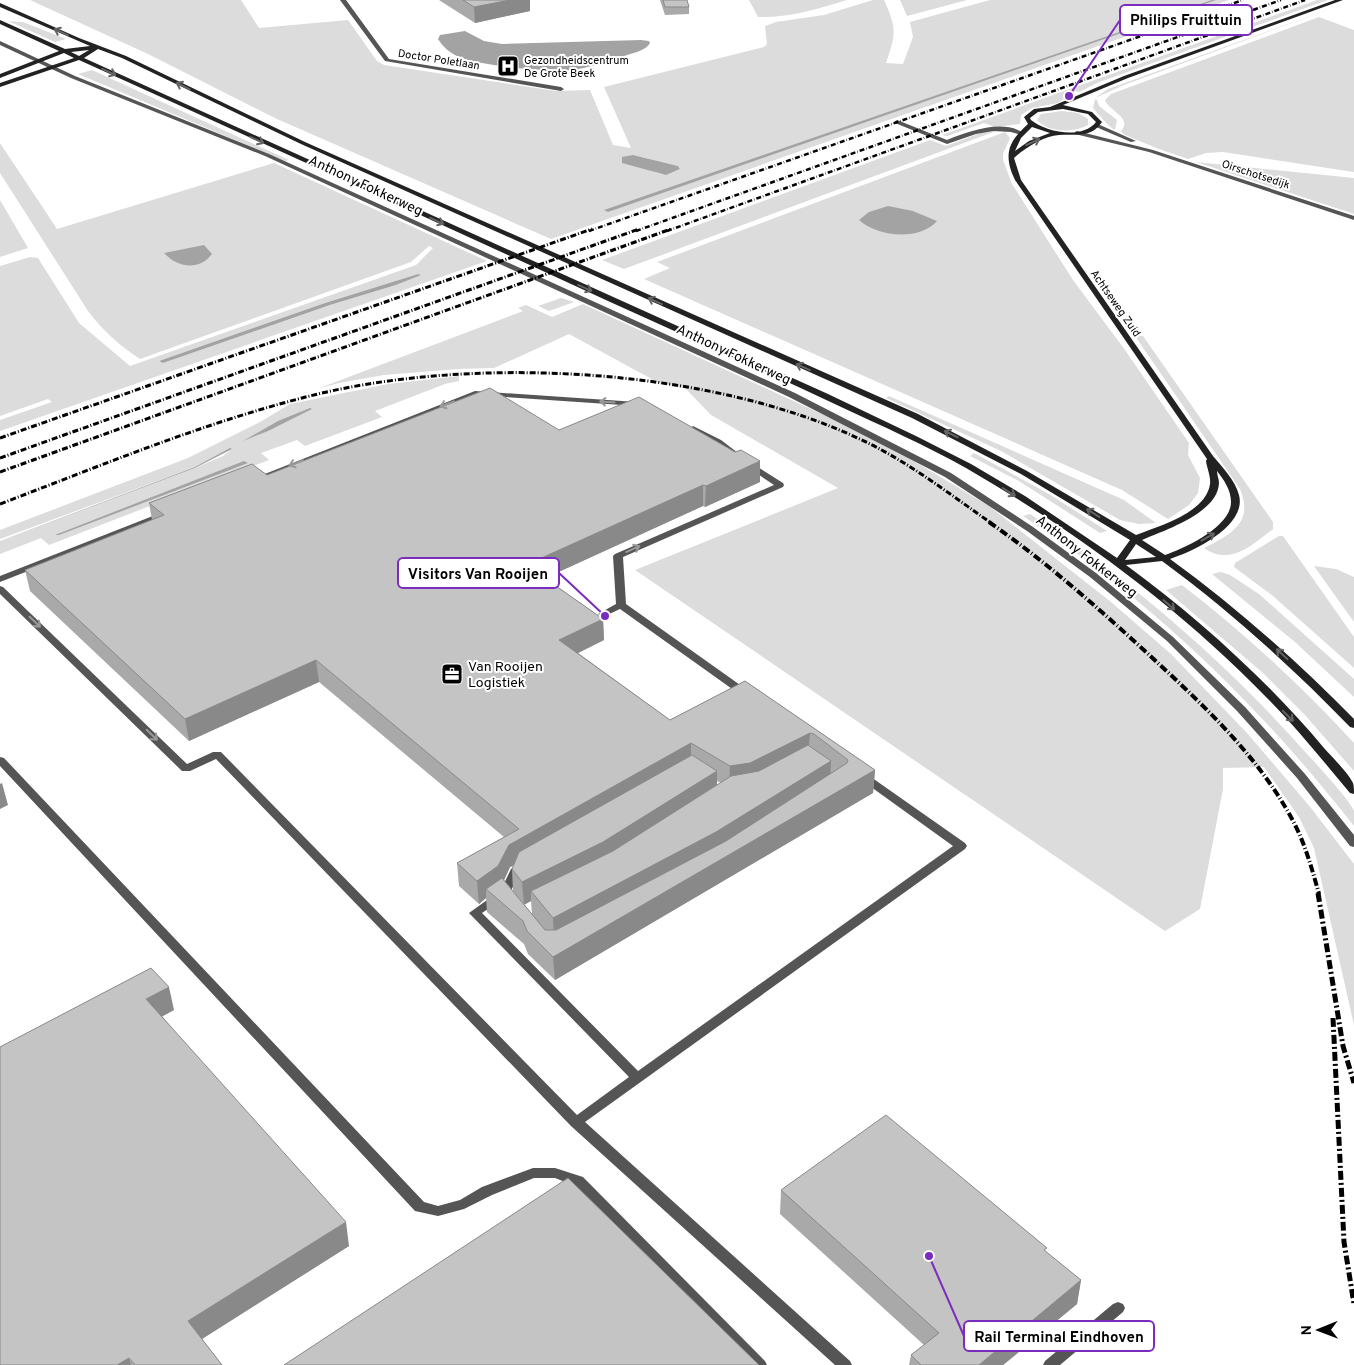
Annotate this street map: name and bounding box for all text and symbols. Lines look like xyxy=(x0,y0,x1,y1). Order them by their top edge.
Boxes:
callout: Philips Fruittuin xyxy=(1120,5,1252,35)
text: Philips Fruittuin xyxy=(1130,12,1242,31)
one-way arrow xyxy=(54,27,69,37)
street label: Doctor Poletlaan xyxy=(397,47,481,73)
hospital icon: Gezondheidscentrum De Grote Beek xyxy=(496,54,520,78)
place label: Gezondheidscentrum De Grote Beek xyxy=(524,54,629,81)
one-way arrow xyxy=(101,68,116,78)
one-way arrow xyxy=(176,81,191,91)
one-way arrow xyxy=(249,135,264,145)
one-way arrow xyxy=(1025,137,1040,146)
street label: Anthony Fokkerweg xyxy=(305,152,425,220)
street label: Oirschotsedijk xyxy=(1220,157,1292,193)
one-way arrow xyxy=(429,217,444,227)
street label: Achtseweg Zuid xyxy=(1087,267,1143,340)
one-way arrow xyxy=(577,284,592,293)
one-way arrow xyxy=(648,295,663,305)
street label: Anthony Fokkerweg xyxy=(673,321,793,389)
one-way arrow xyxy=(796,362,811,371)
one-way arrow xyxy=(599,397,615,406)
one-way arrow xyxy=(440,400,455,409)
one-way arrow xyxy=(944,429,959,438)
one-way arrow xyxy=(288,459,304,468)
one-way arrow xyxy=(1002,488,1016,498)
one-way arrow xyxy=(1087,507,1101,517)
street label: Anthony Fokkerweg xyxy=(1032,512,1140,602)
one-way arrow xyxy=(1200,532,1215,542)
one-way arrow xyxy=(625,543,640,553)
callout: Visitors Van Rooijen xyxy=(398,558,559,588)
text: Visitors Van Rooijen xyxy=(408,566,548,585)
one-way arrow xyxy=(1163,599,1176,611)
one-way arrow xyxy=(29,616,41,629)
one-way arrow xyxy=(1275,648,1288,660)
place label: Van Rooijen Logistiek xyxy=(468,659,543,692)
office icon: Van Rooijen Logistiek xyxy=(440,662,464,686)
one-way arrow xyxy=(1282,709,1294,721)
one-way arrow xyxy=(146,729,158,741)
north arrow xyxy=(1294,1305,1344,1355)
callout: Rail Terminal Eindhoven xyxy=(964,1321,1154,1351)
text: N xyxy=(1299,1325,1316,1335)
text: Rail Terminal Eindhoven xyxy=(974,1329,1144,1348)

